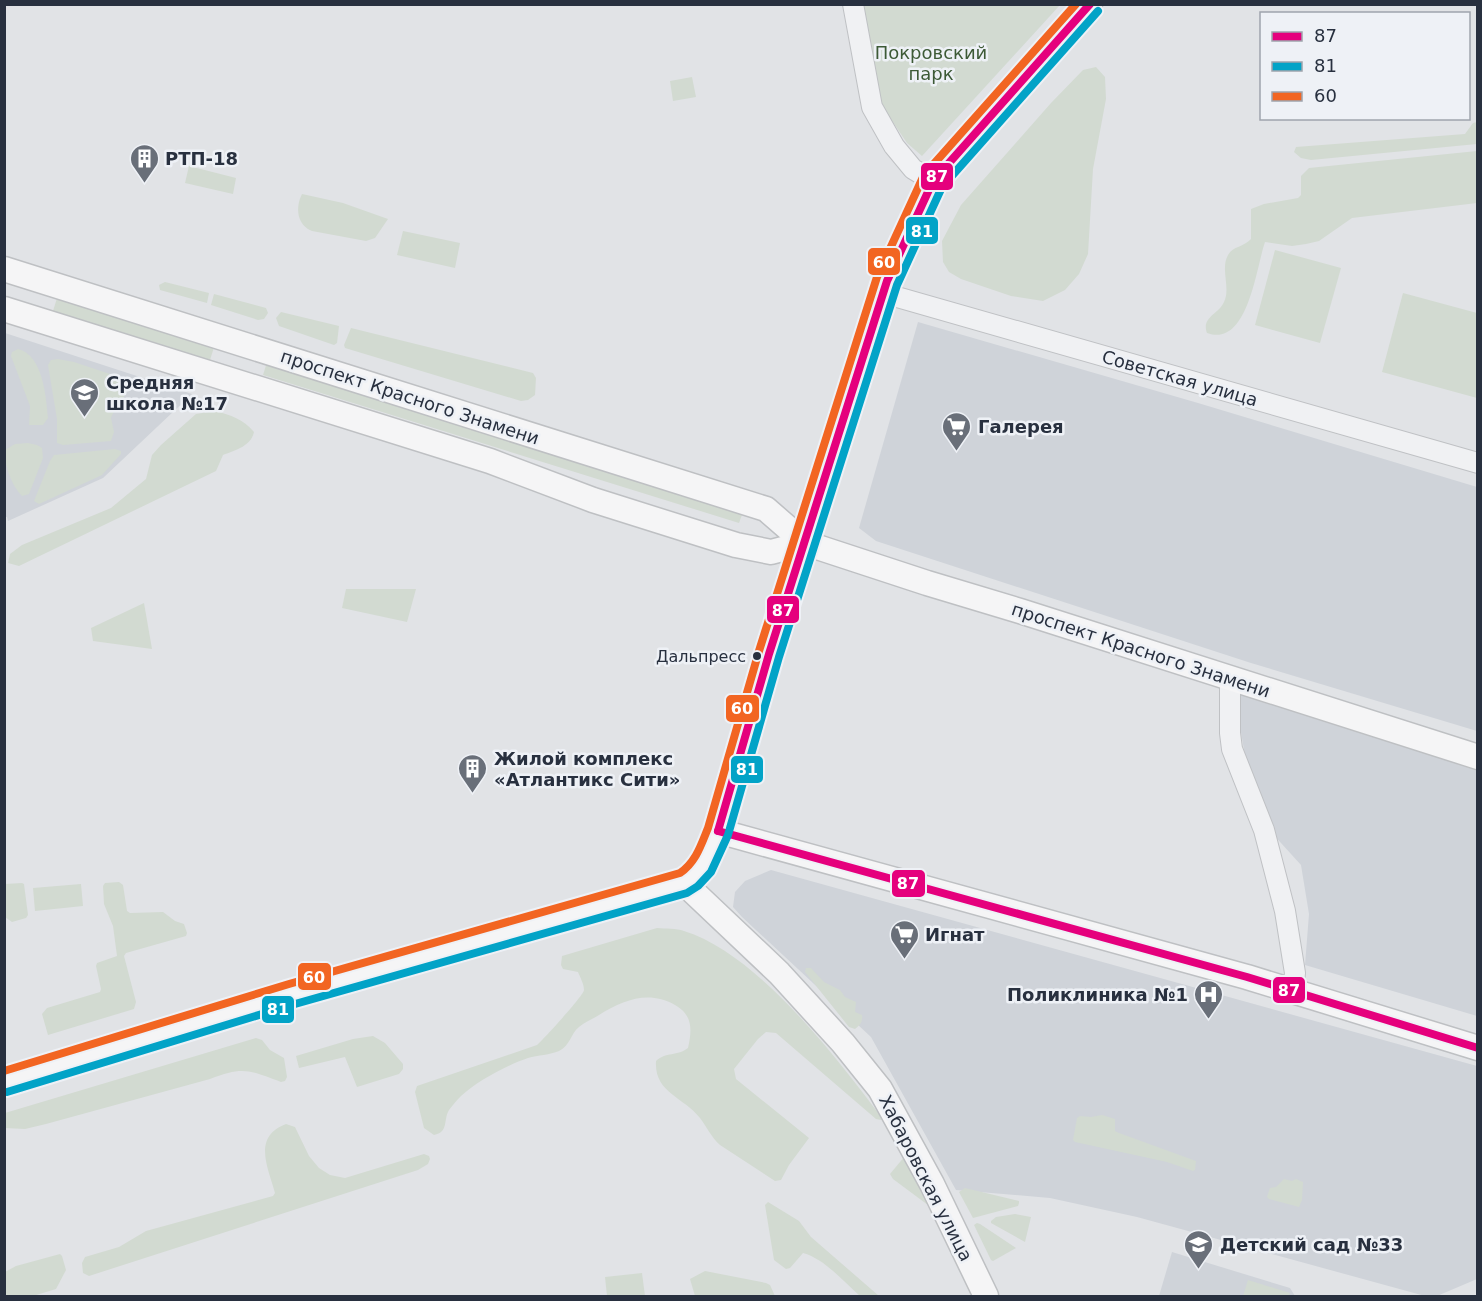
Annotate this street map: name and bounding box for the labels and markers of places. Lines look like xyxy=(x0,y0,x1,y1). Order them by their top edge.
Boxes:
building icon: РТП-18 xyxy=(128,142,160,184)
place label: РТП-18 xyxy=(165,148,238,169)
place label: Средняя школа №17 xyxy=(106,372,228,414)
school or university icon: Средняя школа №17 xyxy=(69,376,101,418)
supermarket icon: Галерея xyxy=(941,410,973,452)
place label: Галерея xyxy=(978,416,1064,437)
place label: Дальпресс xyxy=(656,647,746,666)
marker: Дальпресс xyxy=(751,650,763,662)
place label: Жилой комплекс «Атлантикс Сити» xyxy=(494,748,680,790)
building icon: Жилой комплекс «Атлантикс Сити» xyxy=(457,752,489,794)
supermarket icon: Игнат xyxy=(888,918,920,960)
place label: Игнат xyxy=(925,924,985,945)
hospital icon: Поликлиника №1 xyxy=(1193,978,1225,1020)
place label: Поликлиника №1 xyxy=(1007,984,1188,1005)
school or university icon: Детский сад №33 xyxy=(1183,1228,1215,1270)
place label: Детский сад №33 xyxy=(1220,1234,1403,1255)

